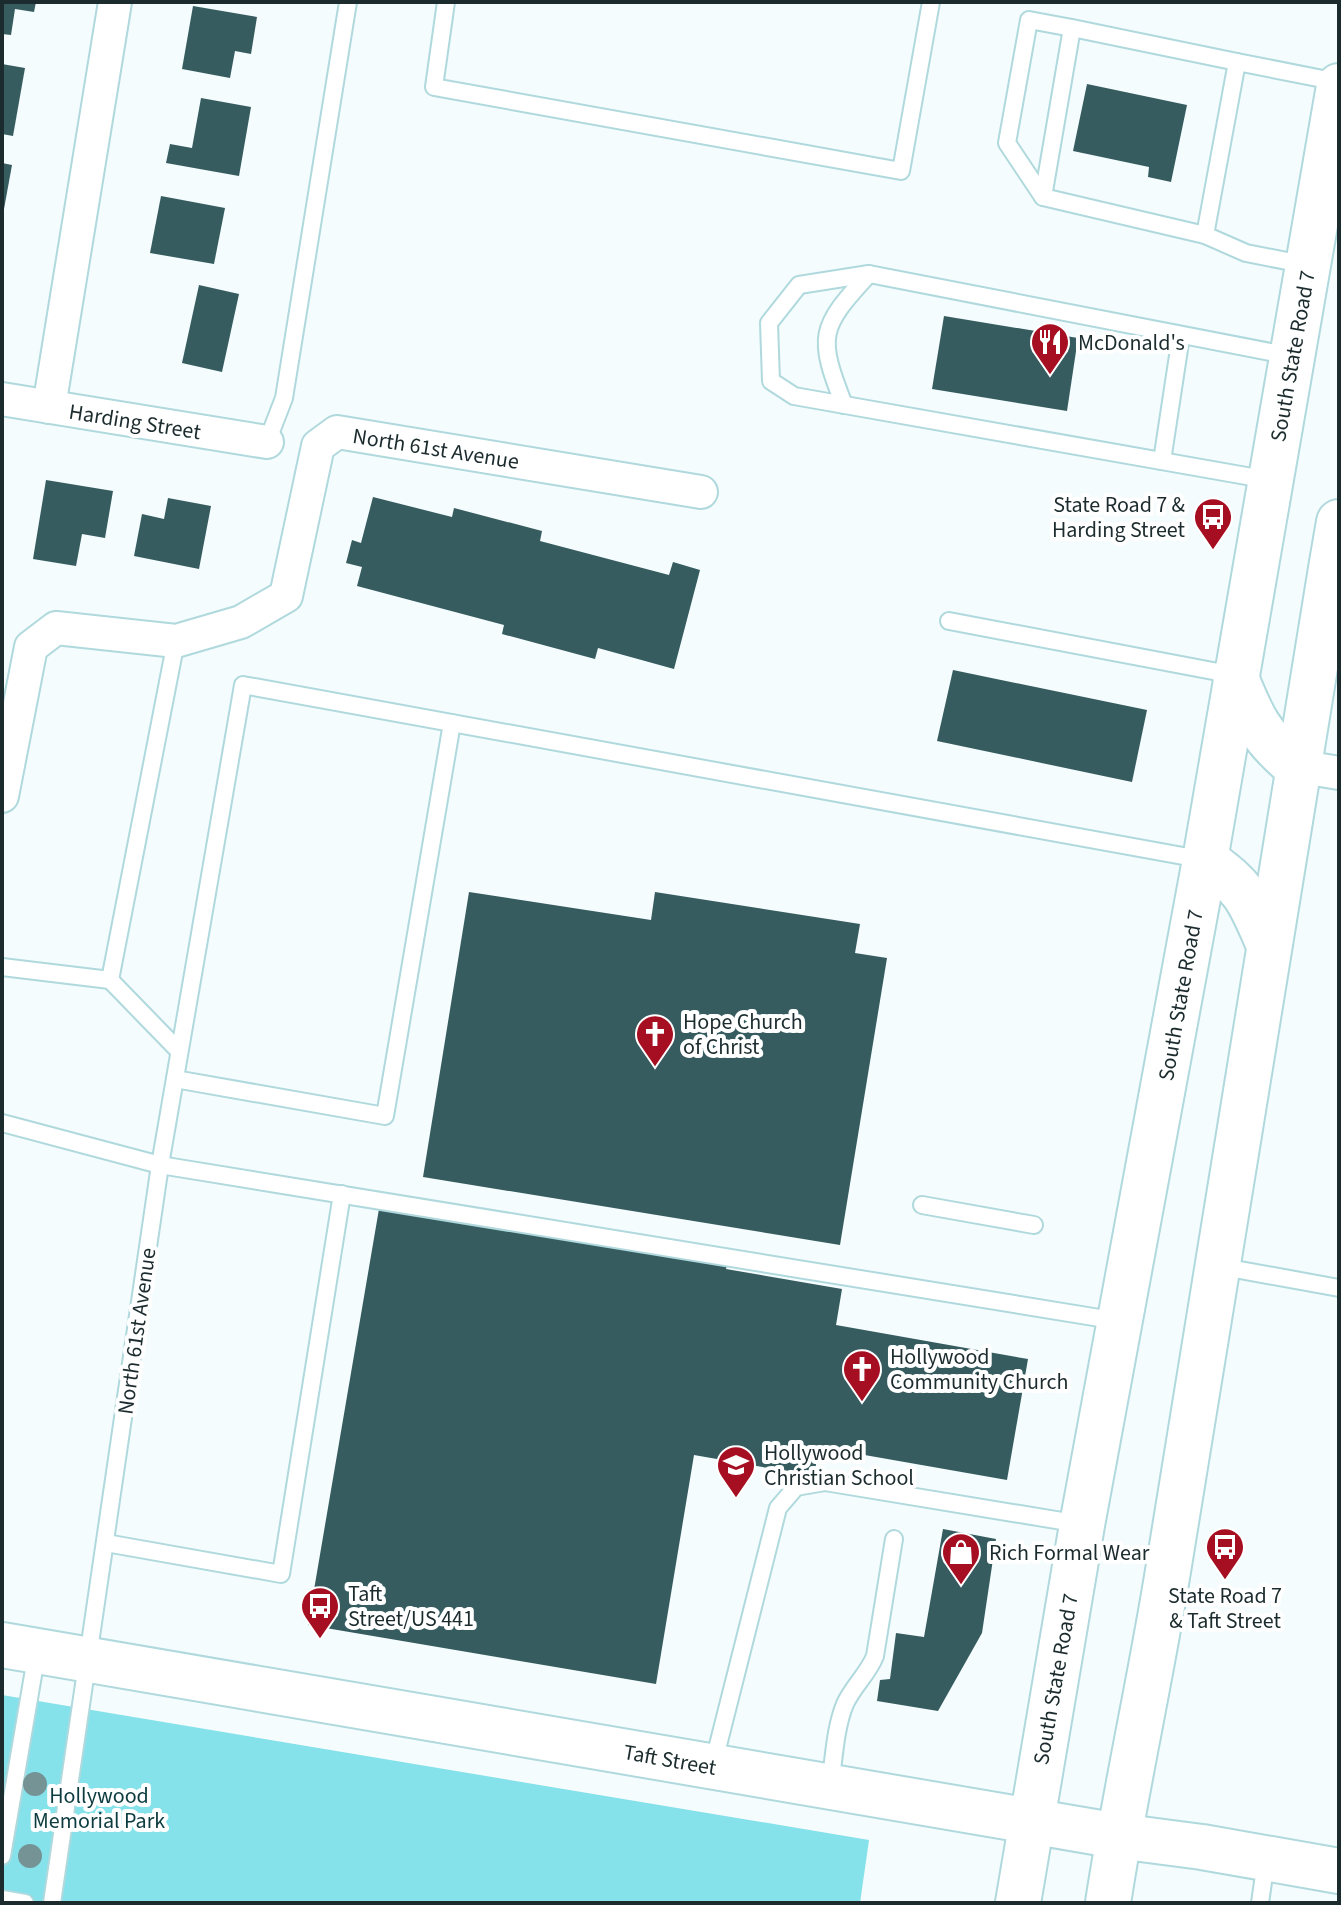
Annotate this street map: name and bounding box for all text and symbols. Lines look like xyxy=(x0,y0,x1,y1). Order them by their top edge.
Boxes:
street label: South State Road 7 xyxy=(1262,268,1324,444)
restaurant icon: McDonald's xyxy=(1029,321,1071,376)
place label: McDonald's xyxy=(1078,327,1185,359)
street label: Harding Street xyxy=(67,396,204,448)
street label: North 61st Avenue xyxy=(350,420,521,478)
place label: State Road 7 & Harding Street xyxy=(1052,489,1186,546)
bus stop icon: State Road 7 & Harding Street xyxy=(1192,496,1234,551)
street label: South State Road 7 xyxy=(1150,907,1212,1083)
place label: Hope Church of Christ xyxy=(683,1006,803,1063)
church icon: Hope Church of Christ xyxy=(634,1013,676,1068)
street label: North 61st Avenue xyxy=(109,1246,165,1416)
place label: Hollywood Community Church xyxy=(890,1341,1068,1398)
church icon: Hollywood Community Church xyxy=(841,1348,883,1403)
place label: Hollywood Christian School xyxy=(764,1437,914,1494)
school or university icon: Hollywood Christian School xyxy=(715,1444,757,1499)
bus stop icon: State Road 7 & Taft Street xyxy=(1204,1526,1246,1581)
shop icon: Rich Formal Wear xyxy=(940,1531,982,1586)
place label: Rich Formal Wear xyxy=(989,1537,1150,1569)
place label: Taft Street/US 441 xyxy=(348,1578,474,1635)
place label: State Road 7 & Taft Street xyxy=(1168,1580,1282,1637)
bus stop icon: Taft Street/US 441 xyxy=(299,1585,341,1640)
street label: South State Road 7 xyxy=(1025,1591,1087,1767)
street label: Taft Street xyxy=(621,1736,719,1784)
park label: Hollywood Memorial Park xyxy=(33,1780,165,1837)

